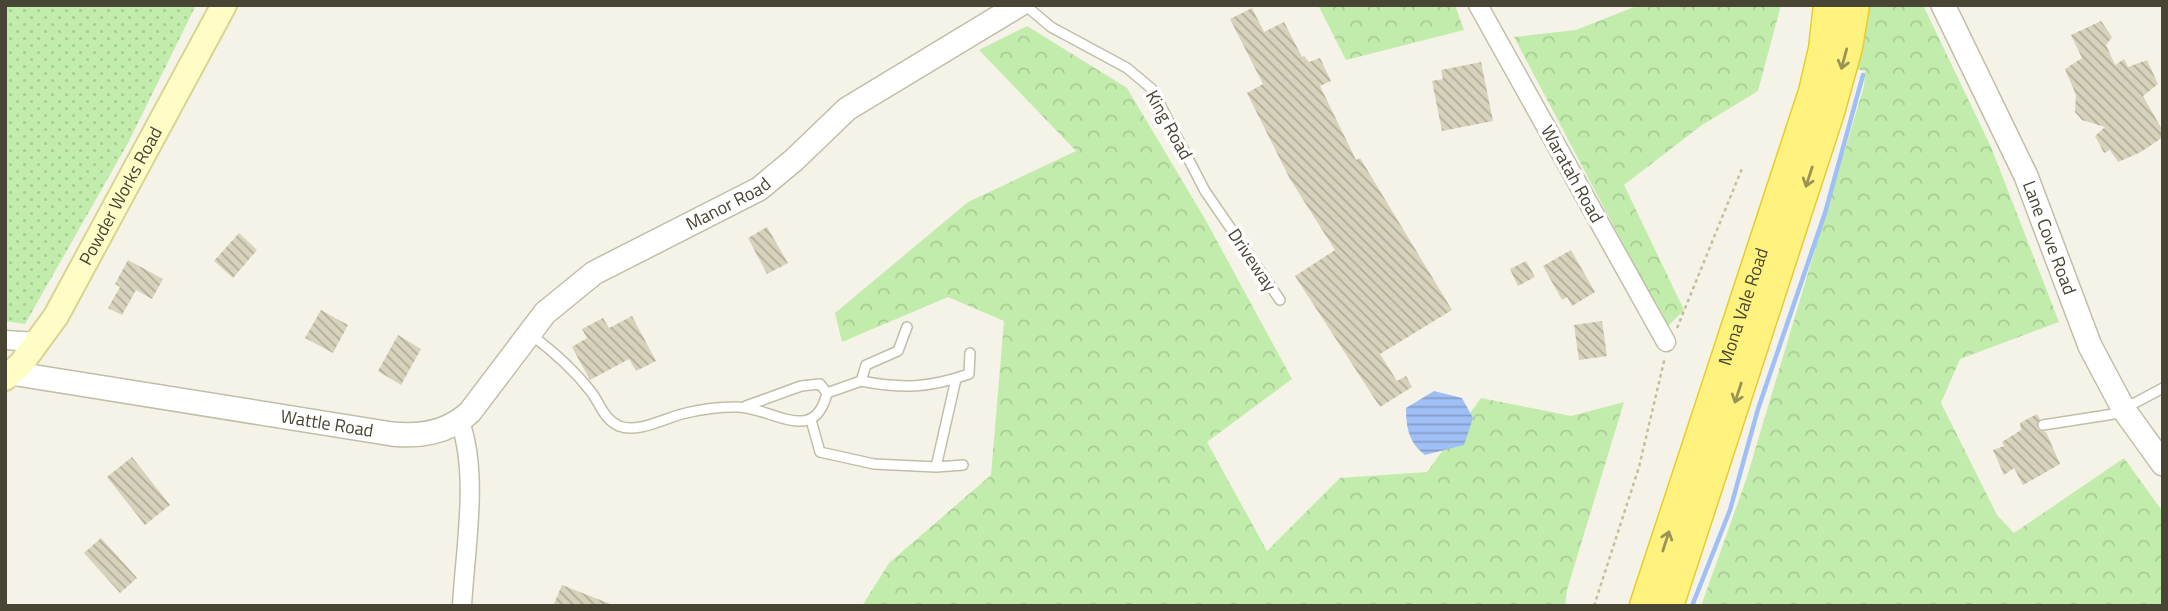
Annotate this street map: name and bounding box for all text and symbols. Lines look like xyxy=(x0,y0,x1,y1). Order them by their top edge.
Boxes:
one-way arrow xyxy=(1836,48,1849,70)
street label: King Road xyxy=(1139,85,1200,165)
street label: Waratah Road xyxy=(1534,120,1610,227)
street label: Powder Works Road xyxy=(72,122,169,270)
one-way arrow xyxy=(1801,166,1814,188)
street label: Manor Road xyxy=(681,170,777,237)
street label: Lane Cove Road xyxy=(2016,177,2083,298)
street label: Driveway xyxy=(1222,223,1283,297)
street label: Mona Vale Road xyxy=(1711,244,1775,369)
one-way arrow xyxy=(1731,382,1743,404)
street label: Wattle Road xyxy=(279,402,375,444)
one-way arrow xyxy=(1661,530,1674,552)

